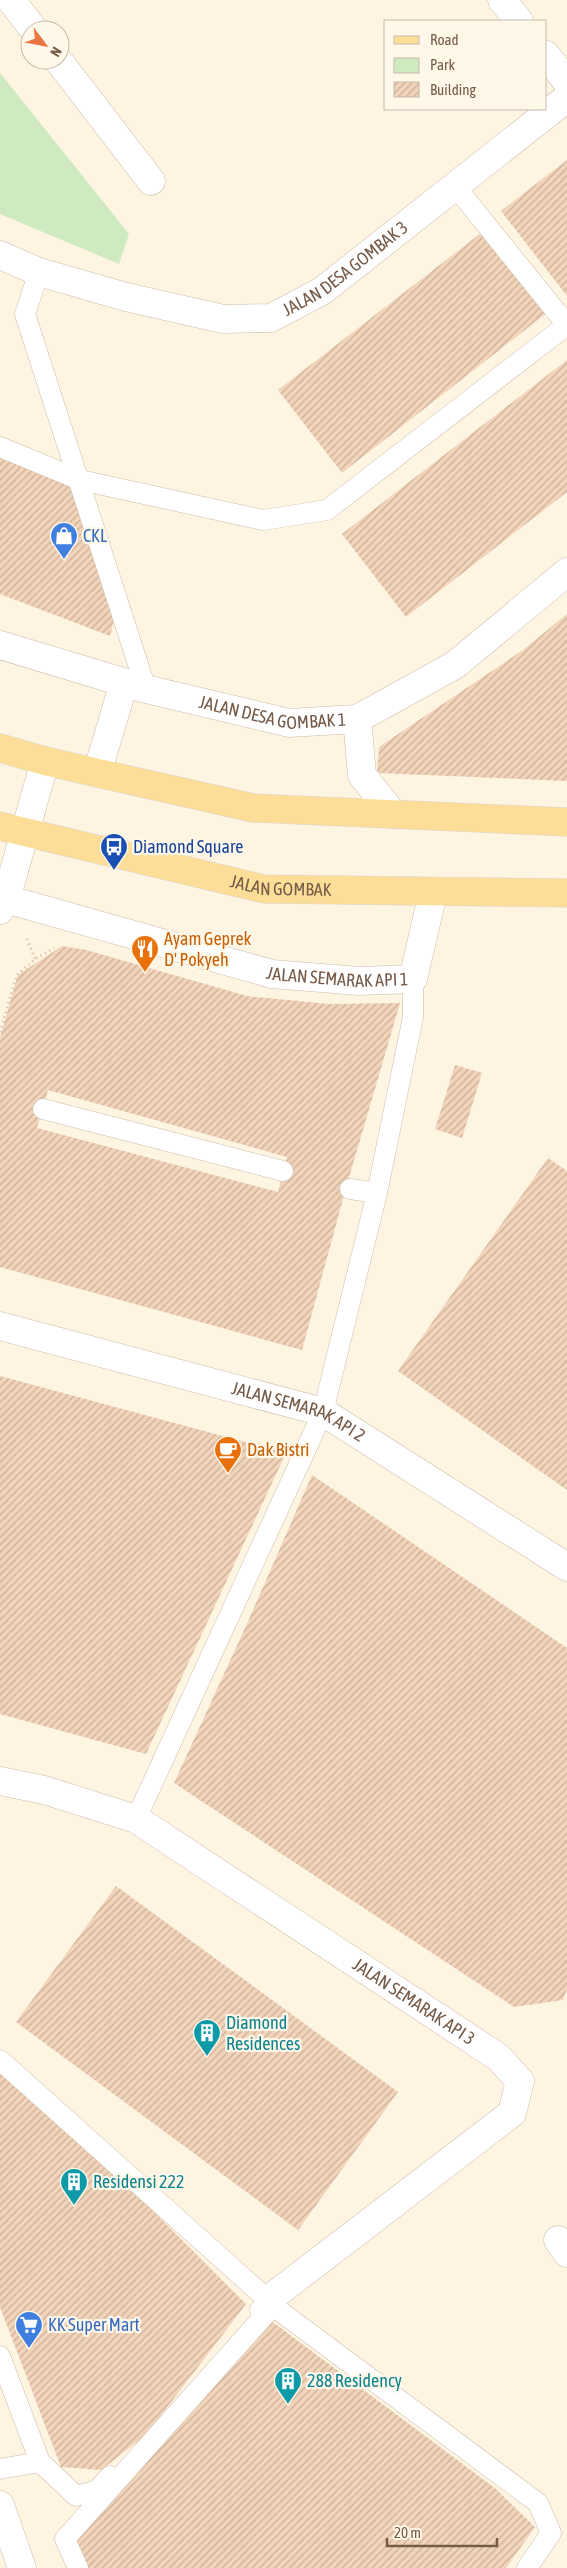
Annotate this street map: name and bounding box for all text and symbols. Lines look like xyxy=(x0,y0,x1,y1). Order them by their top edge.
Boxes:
north arrow xyxy=(20,20,70,70)
legend xyxy=(384,20,547,110)
text: Road xyxy=(430,31,459,48)
text: N xyxy=(47,44,65,60)
text: Park xyxy=(430,56,455,73)
text: Building xyxy=(430,81,476,98)
street label: JALAN DESA GOMBAK 3 xyxy=(279,216,412,320)
shop icon: CKL xyxy=(49,521,79,560)
place label: CKL xyxy=(83,525,107,546)
street label: JALAN DESA GOMBAK 1 xyxy=(197,691,347,733)
bus stop icon: Diamond Square xyxy=(99,832,129,871)
place label: Diamond Square xyxy=(133,836,243,857)
street label: JALAN GOMBAK xyxy=(228,870,332,900)
place label: Ayam Geprek D' Pokyeh xyxy=(164,928,252,970)
restaurant icon: Ayam Geprek D' Pokyeh xyxy=(130,934,160,973)
street label: JALAN SEMARAK API 1 xyxy=(264,962,409,991)
street label: JALAN SEMARAK API 2 xyxy=(229,1377,369,1446)
cafe icon: Dak Bistri xyxy=(213,1435,243,1474)
place label: Dak Bistri xyxy=(247,1439,310,1460)
street label: JALAN SEMARAK API 3 xyxy=(349,1954,479,2049)
place label: Diamond Residences xyxy=(226,2012,300,2054)
building icon: Diamond Residences xyxy=(192,2018,222,2057)
building icon: Residensi 222 xyxy=(59,2167,89,2206)
place label: Residensi 222 xyxy=(93,2171,184,2192)
supermarket icon: KK Super Mart xyxy=(14,2310,44,2349)
place label: KK Super Mart xyxy=(48,2314,140,2335)
building icon: 288 Residency xyxy=(273,2366,303,2405)
place label: 288 Residency xyxy=(307,2370,402,2391)
scale bar xyxy=(387,2516,497,2548)
text: 20 m xyxy=(394,2524,421,2541)

